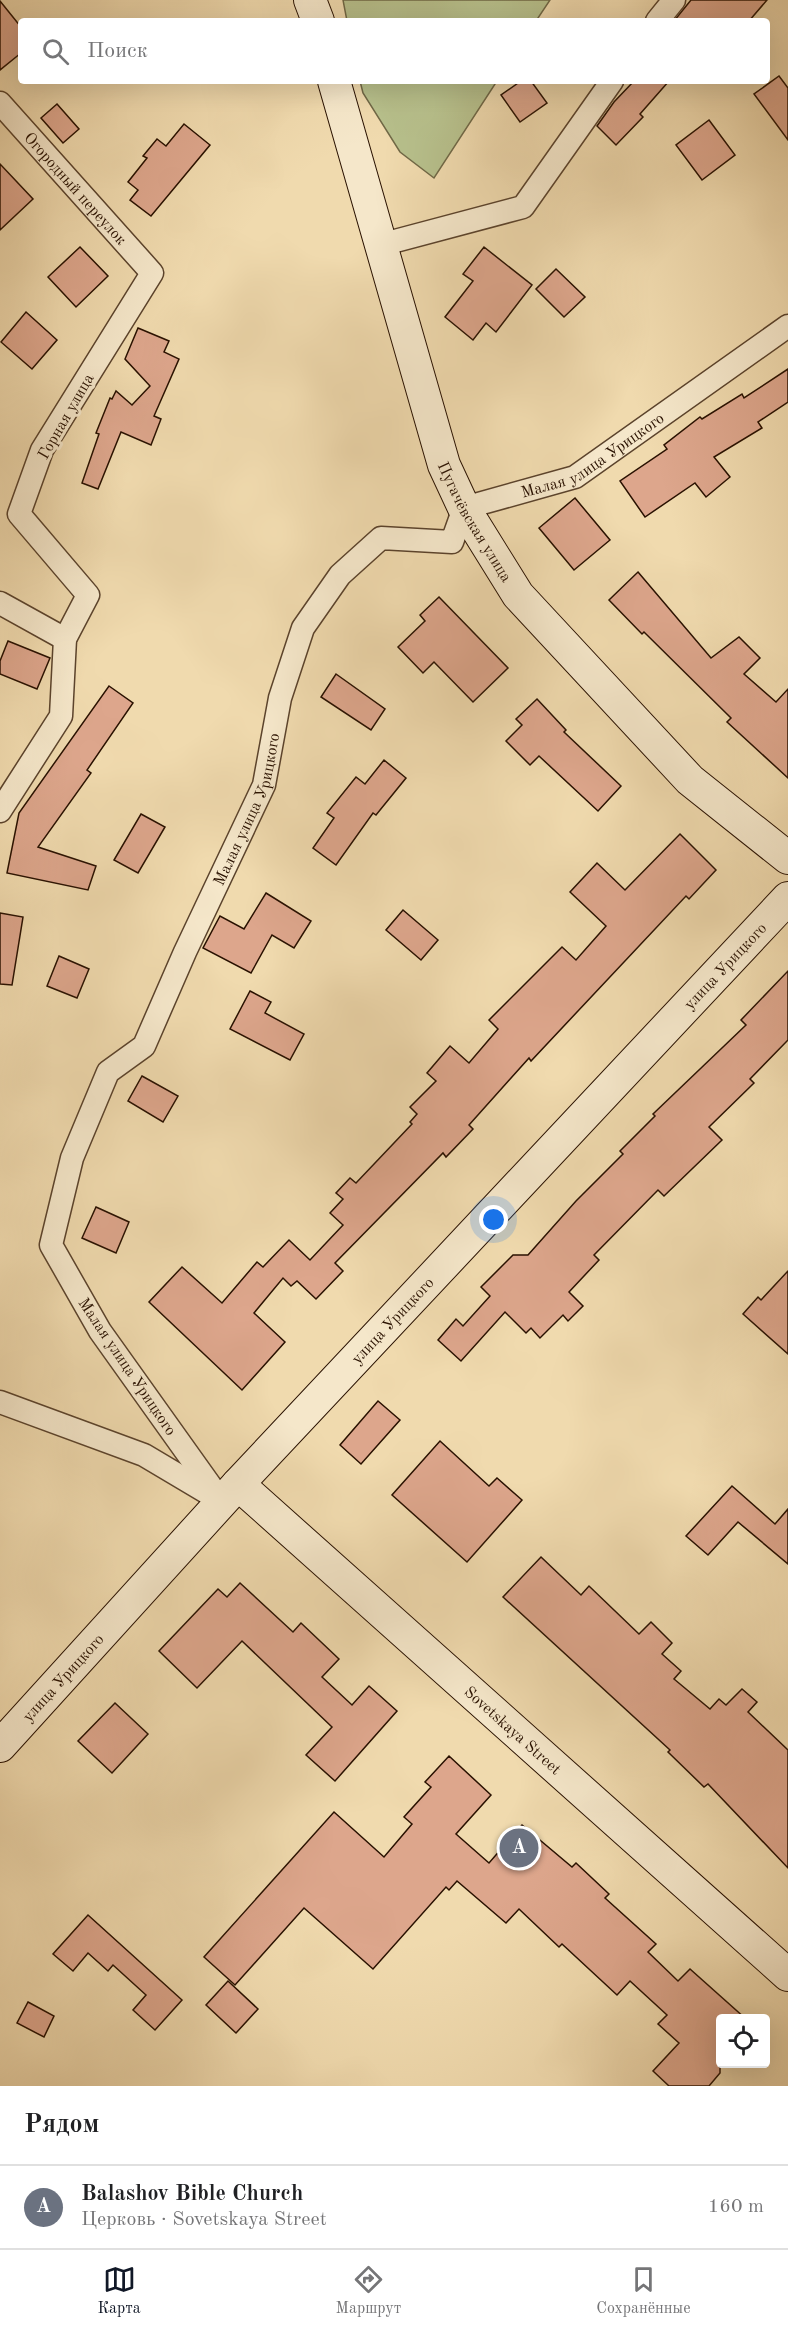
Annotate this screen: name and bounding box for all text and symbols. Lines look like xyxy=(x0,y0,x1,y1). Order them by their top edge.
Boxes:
search box xyxy=(18,18,770,84)
icon: search xyxy=(39,35,72,68)
text: Поиск xyxy=(87,40,148,62)
street label: Огородный переулок xyxy=(20,130,129,249)
street label: Горная улица xyxy=(36,371,98,463)
street label: Малая улица Урицкого xyxy=(519,411,668,502)
street label: Пугачёвская улица xyxy=(434,460,514,585)
street label: Малая улица Урицкого xyxy=(212,732,283,888)
street label: улица Урицкого xyxy=(682,920,770,1013)
your location xyxy=(479,1205,508,1234)
street label: улица Урицкого xyxy=(349,1275,438,1368)
street label: Малая улица Урицкого xyxy=(74,1295,178,1439)
street label: улица Урицкого xyxy=(20,1632,108,1725)
street label: Sovetskaya Street xyxy=(460,1684,564,1779)
pin: A xyxy=(500,1826,538,1870)
map controls xyxy=(716,2014,770,2068)
button: locate xyxy=(716,2014,770,2068)
text: Рядом xyxy=(24,2112,99,2138)
text: Balashov Bible Church xyxy=(81,2183,303,2205)
text: A xyxy=(36,2197,51,2217)
text: 160 m xyxy=(708,2197,764,2217)
text: Церковь · Sovetskaya Street xyxy=(81,2210,327,2230)
tab: Карта xyxy=(97,2263,141,2319)
tab: Маршрут xyxy=(336,2263,401,2319)
tab: Сохранённые xyxy=(596,2263,691,2319)

